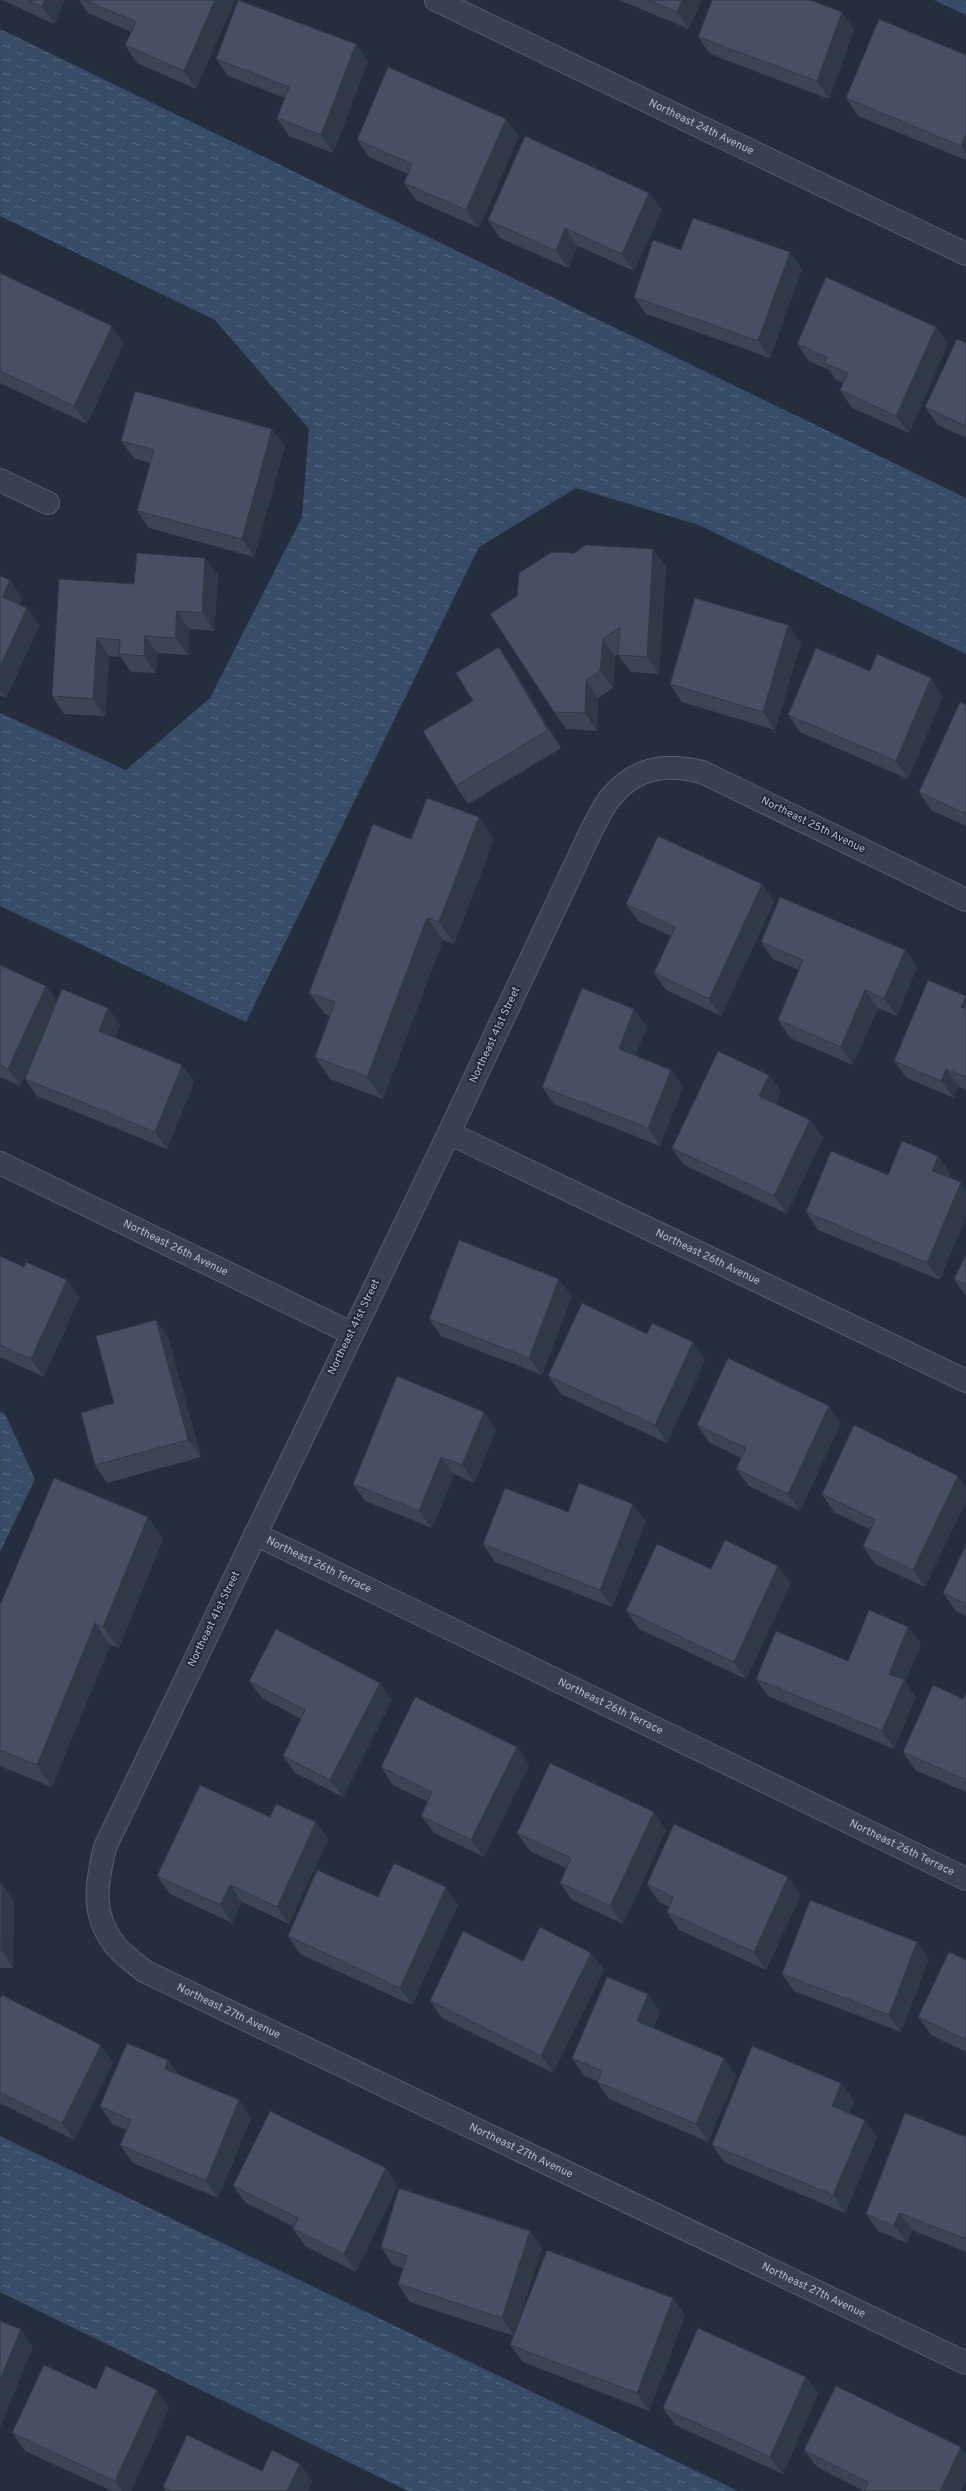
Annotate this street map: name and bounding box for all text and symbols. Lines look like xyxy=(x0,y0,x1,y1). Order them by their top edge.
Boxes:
street label: Northeast 24th Avenue xyxy=(646,96,756,158)
street label: Northeast 25th Avenue xyxy=(758,794,868,856)
street label: Northeast 41st Street xyxy=(466,985,524,1085)
street label: Northeast 26th Avenue xyxy=(121,1217,230,1279)
street label: Northeast 26th Avenue xyxy=(653,1226,763,1288)
street label: Northeast 41st Street xyxy=(325,1277,383,1377)
street label: Northeast 26th Terrace xyxy=(264,1534,374,1596)
street label: Northeast 41st Street xyxy=(185,1569,243,1669)
street label: Northeast 26th Terrace xyxy=(556,1675,665,1738)
street label: Northeast 26th Terrace xyxy=(847,1816,957,1879)
street label: Northeast 27th Avenue xyxy=(174,1981,283,2042)
street label: Northeast 27th Avenue xyxy=(467,2120,575,2182)
street label: Northeast 27th Avenue xyxy=(759,2260,868,2321)

